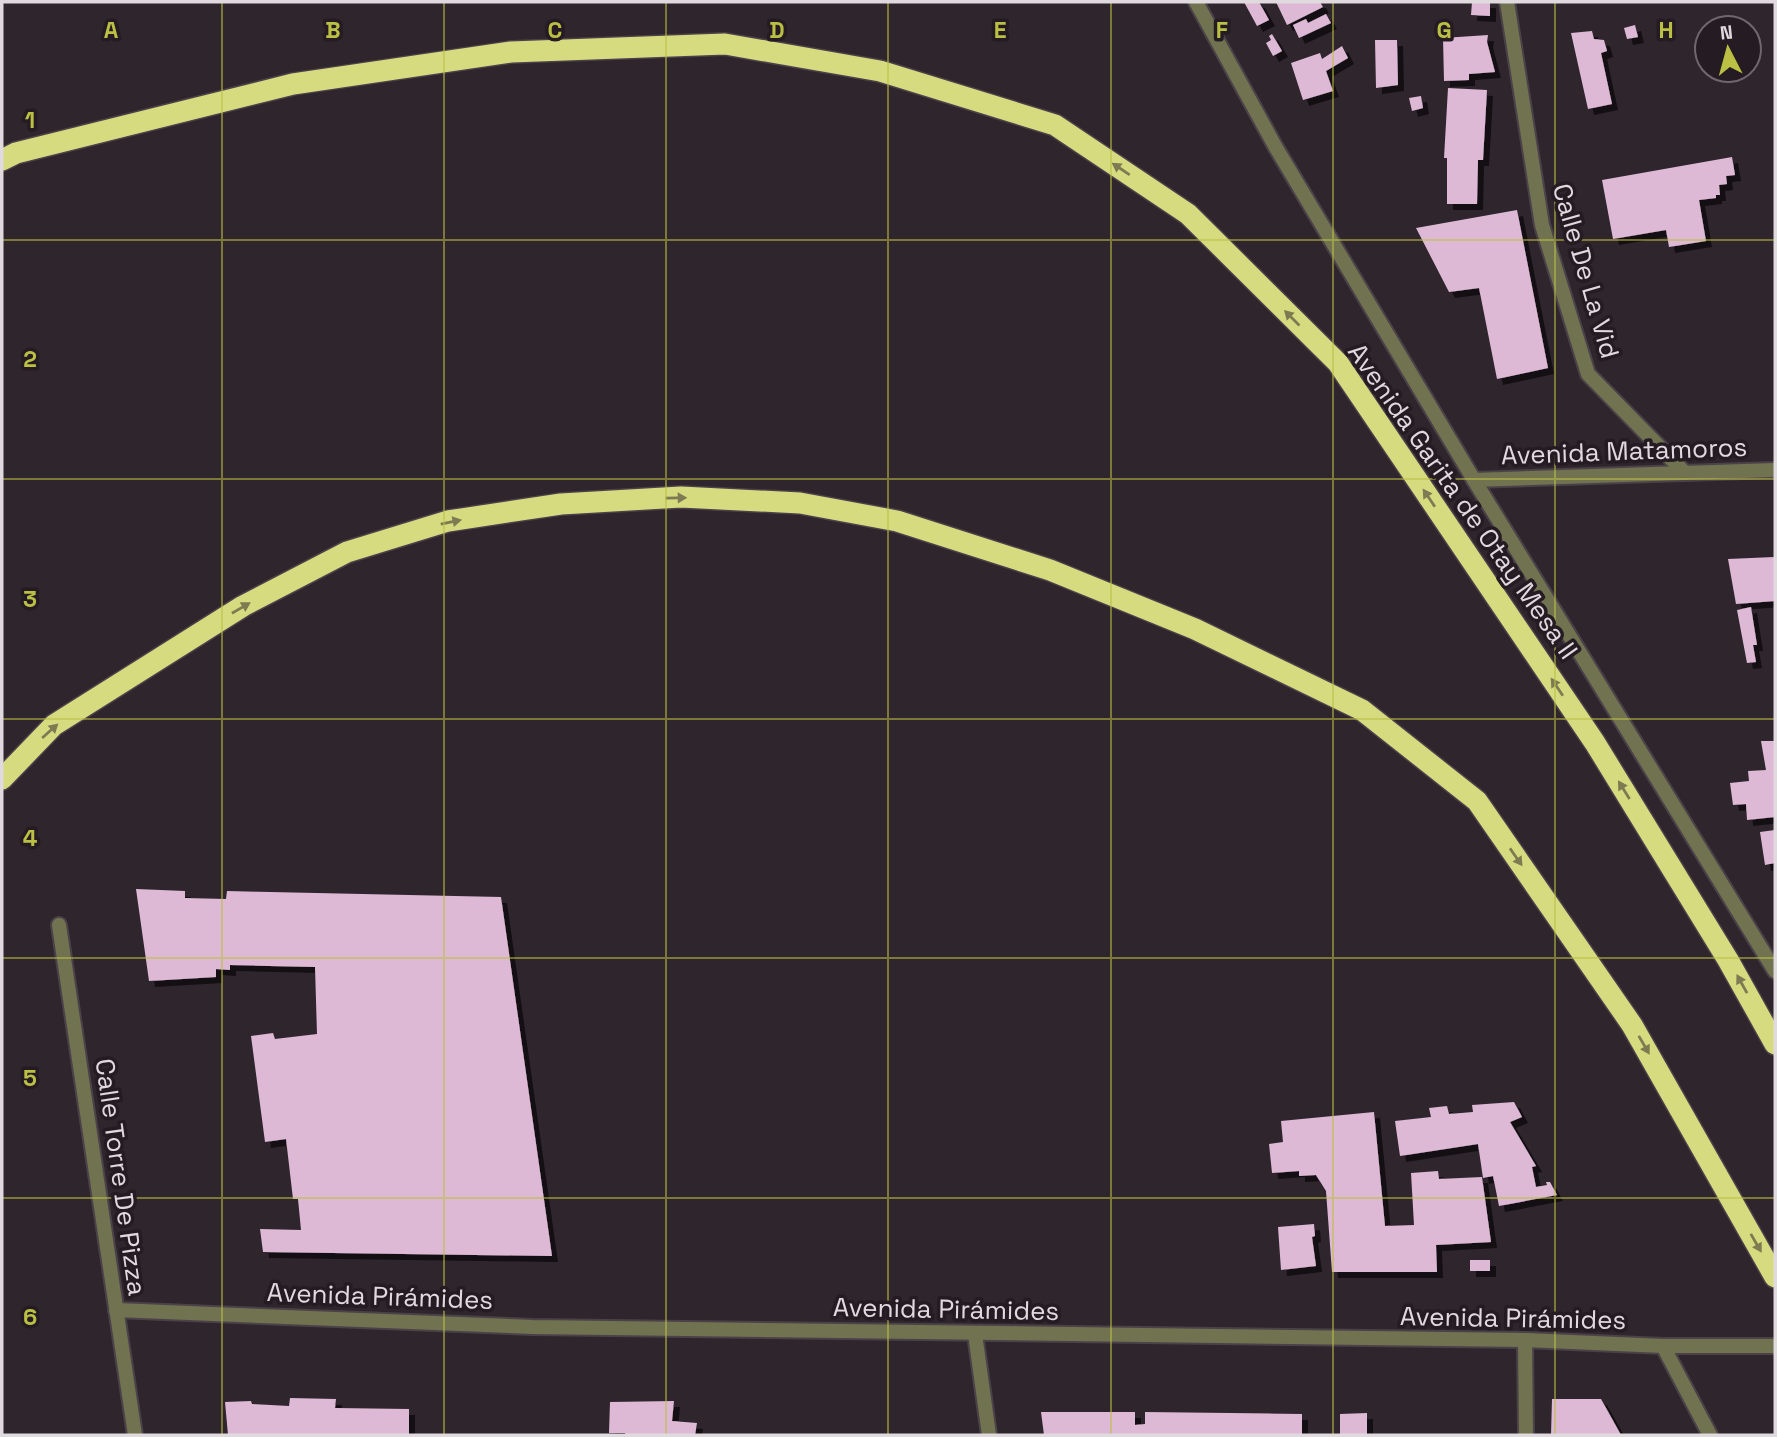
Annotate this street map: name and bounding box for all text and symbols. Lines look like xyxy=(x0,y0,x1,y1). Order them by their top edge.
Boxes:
north arrow xyxy=(1693,14,1763,84)
text: A xyxy=(104,15,119,45)
text: B xyxy=(325,15,341,45)
text: C xyxy=(548,15,562,45)
text: D xyxy=(769,15,785,45)
text: E xyxy=(994,15,1006,45)
text: F xyxy=(1216,15,1228,45)
text: G xyxy=(1436,15,1452,45)
text: H xyxy=(1658,15,1674,45)
text: N xyxy=(1719,19,1734,46)
text: 1 xyxy=(25,105,35,135)
one-way arrow xyxy=(1112,163,1131,176)
street label: Calle De La Vid xyxy=(1545,180,1627,362)
one-way arrow xyxy=(1284,309,1301,326)
street label: Avenida Garita de Otay Mesa II xyxy=(1341,336,1585,666)
text: 2 xyxy=(23,344,37,374)
street label: Avenida Matamoros xyxy=(1500,430,1748,472)
one-way arrow xyxy=(1423,489,1436,508)
one-way arrow xyxy=(666,492,688,503)
one-way arrow xyxy=(440,516,462,527)
text: 3 xyxy=(23,584,37,614)
one-way arrow xyxy=(232,602,251,614)
one-way arrow xyxy=(1550,678,1564,696)
one-way arrow xyxy=(41,723,58,739)
one-way arrow xyxy=(1618,780,1630,799)
text: 4 xyxy=(23,823,38,853)
one-way arrow xyxy=(1509,848,1523,866)
one-way arrow xyxy=(1736,975,1748,994)
one-way arrow xyxy=(1637,1036,1650,1055)
street label: Calle Torre De Pizza xyxy=(88,1056,154,1298)
text: 5 xyxy=(23,1063,37,1093)
one-way arrow xyxy=(1750,1233,1762,1253)
street label: Avenida Pirámides xyxy=(266,1275,494,1317)
street label: Avenida Pirámides xyxy=(833,1290,1059,1328)
street label: Avenida Pirámides xyxy=(1400,1299,1626,1337)
text: 6 xyxy=(23,1302,37,1332)

